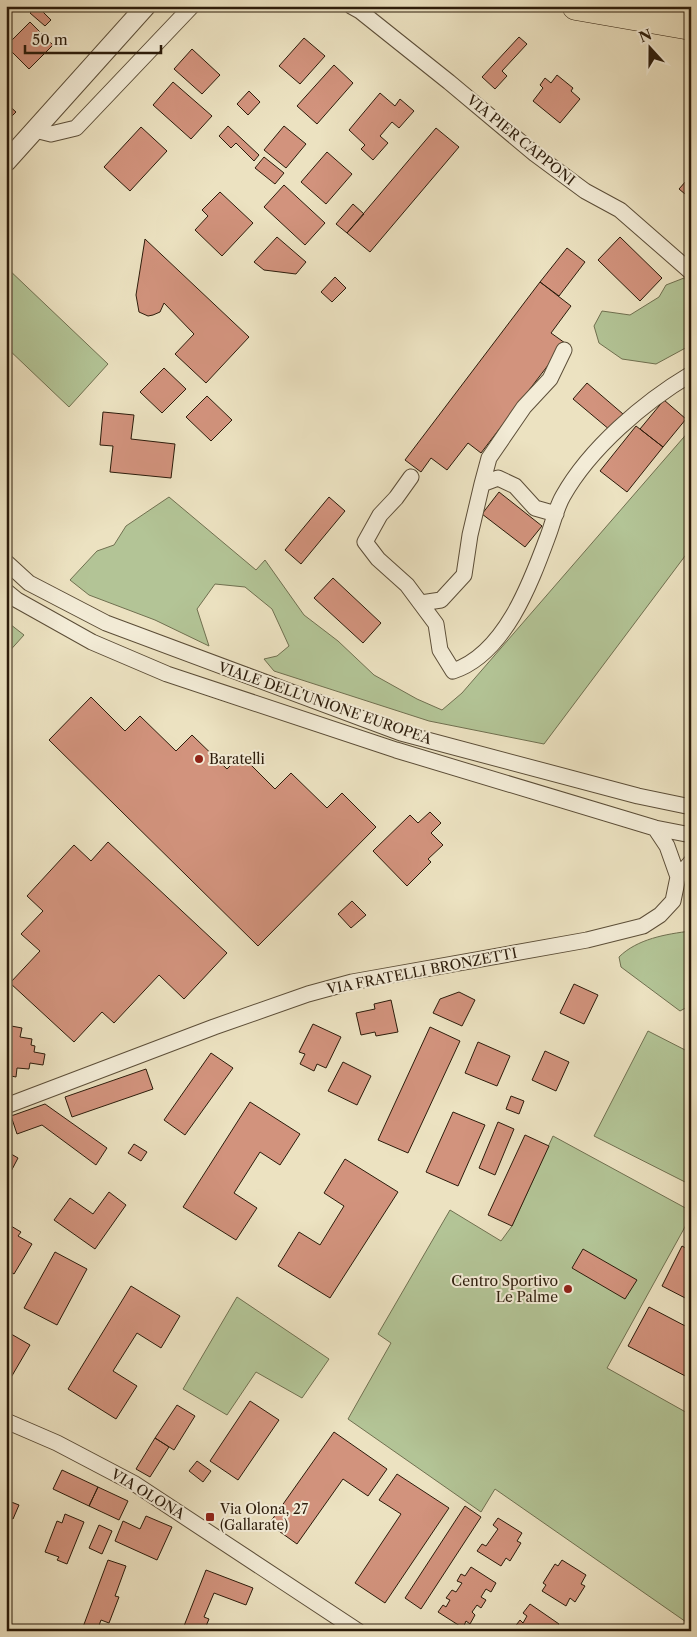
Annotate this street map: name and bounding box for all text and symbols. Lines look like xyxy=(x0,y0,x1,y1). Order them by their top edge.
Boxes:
scale bar xyxy=(25,22,161,54)
north arrow xyxy=(624,22,674,72)
text: N xyxy=(636,25,654,46)
text: 50 m xyxy=(32,30,68,49)
street label: VIA PIER CAPPONI xyxy=(462,90,579,189)
street label: VIALE DELL'UNIONE EUROPEA xyxy=(215,658,435,748)
place label: Baratelli xyxy=(209,750,265,768)
marker: Baratelli xyxy=(193,753,205,765)
street label: VIA FRATELLI BRONZETTI xyxy=(324,944,519,998)
place label: Centro Sportivo Le Palme xyxy=(451,1272,558,1306)
marker: Centro Sportivo Le Palme xyxy=(562,1283,574,1295)
street label: VIA OLONA xyxy=(107,1464,189,1523)
place label: Via Olona, 27 (Gallarate) xyxy=(219,1500,308,1534)
marker: Via Olona, 27 (Gallarate) xyxy=(204,1511,216,1523)

